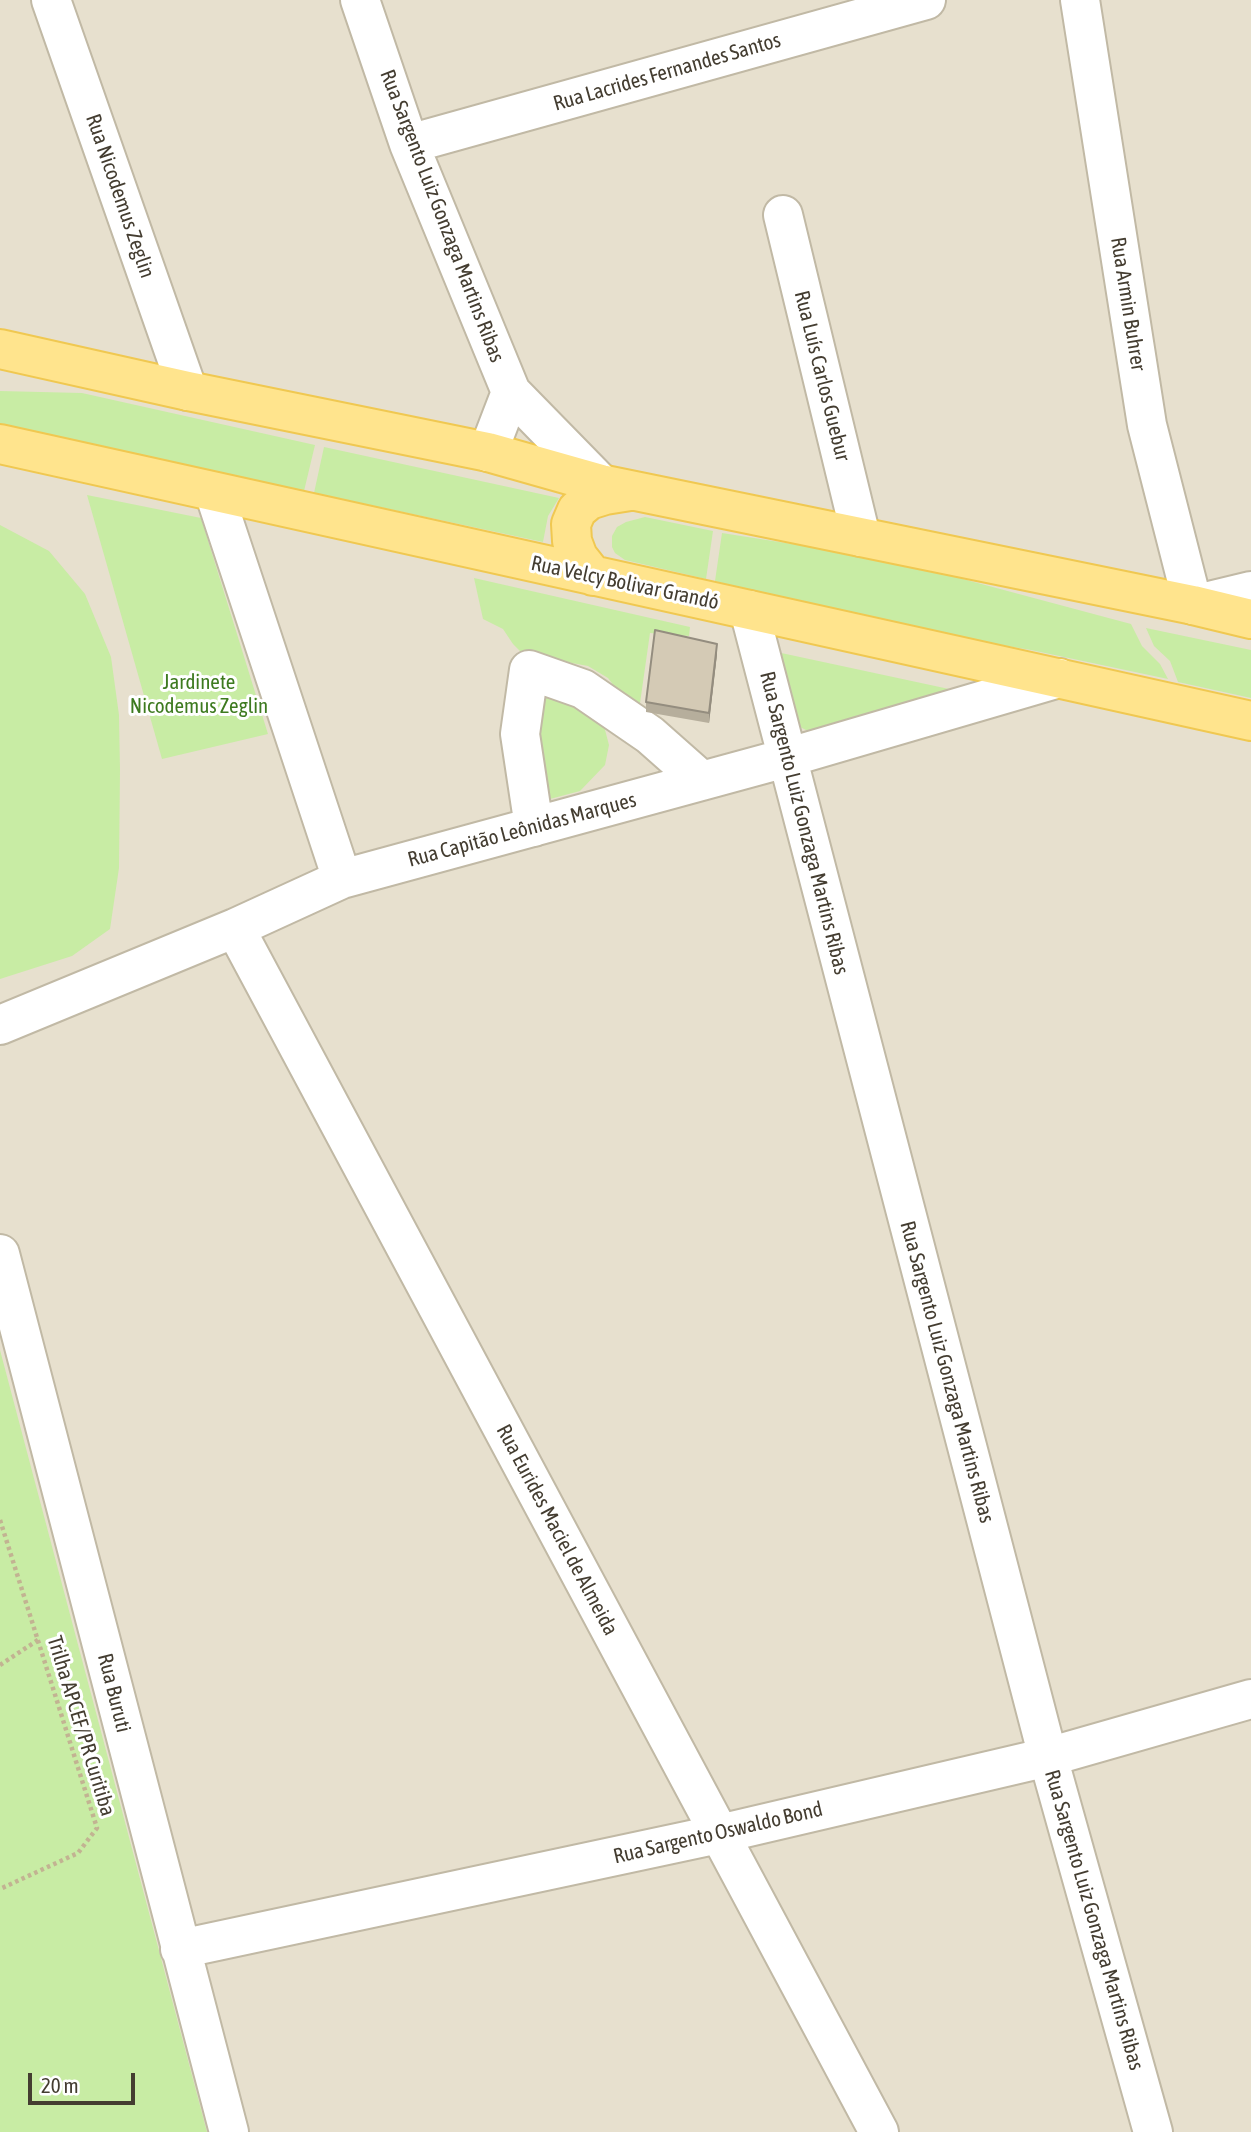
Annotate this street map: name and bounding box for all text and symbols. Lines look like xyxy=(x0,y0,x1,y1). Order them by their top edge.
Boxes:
street label: Rua Lacrides Fernandes Santos xyxy=(550,27,784,117)
street label: Rua Sargento Luiz Gonzaga Martins Ribas xyxy=(374,66,510,366)
street label: Rua Nicodemus Zeglin xyxy=(80,111,160,281)
street label: Rua Armin Buhrer xyxy=(1105,235,1151,373)
street label: Rua Luís Carlos Guebur xyxy=(789,288,855,464)
street label: Rua Velcy Bolivar Grandó xyxy=(529,551,721,615)
park label: Jardinete Nicodemus Zeglin xyxy=(130,669,268,719)
street label: Rua Sargento Luiz Gonzaga Martins Ribas xyxy=(754,669,854,977)
street label: Rua Capitão Leônidas Marques xyxy=(405,787,639,873)
street label: Rua Sargento Luiz Gonzaga Martins Ribas xyxy=(895,1218,999,1526)
street label: Rua Eurides Maciel de Almeida xyxy=(491,1420,623,1640)
street label: Trilha APCEF/PR Curitiba xyxy=(42,1633,120,1819)
street label: Rua Buruti xyxy=(92,1651,136,1735)
street label: Rua Sargento Luiz Gonzaga Martins Ribas xyxy=(1039,1767,1149,2073)
street label: Rua Sargento Oswaldo Bond xyxy=(611,1797,825,1869)
scale bar xyxy=(32,2058,138,2102)
text: 20 m xyxy=(41,2073,79,2097)

